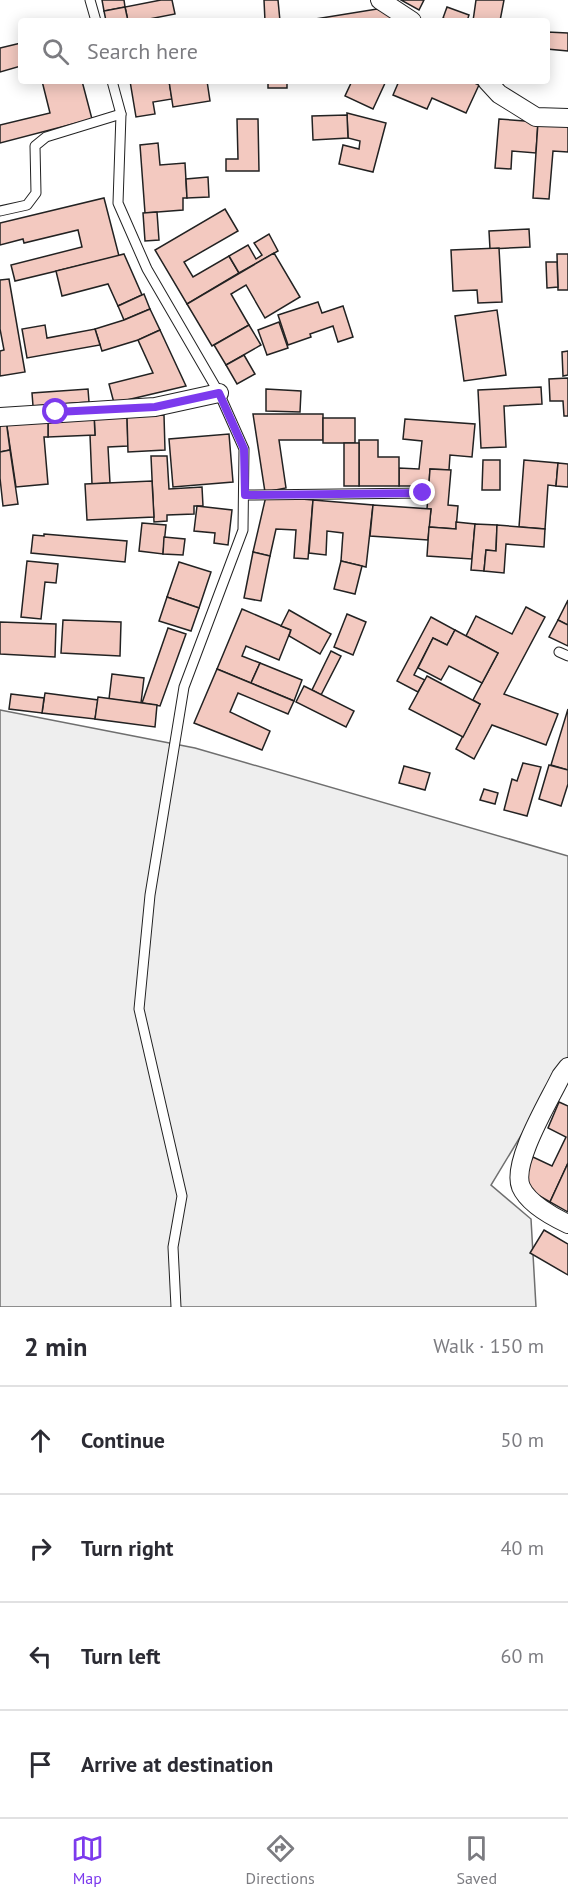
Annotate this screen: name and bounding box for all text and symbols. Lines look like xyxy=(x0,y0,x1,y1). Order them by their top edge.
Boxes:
search box xyxy=(18,18,550,84)
icon: search xyxy=(39,35,72,68)
text: Search here xyxy=(87,37,198,65)
route start xyxy=(42,398,68,424)
route end xyxy=(409,479,435,505)
text: 2 min xyxy=(24,1330,87,1363)
text: Walk · 150 m xyxy=(433,1333,544,1359)
icon: ahead xyxy=(24,1424,57,1457)
text: Continue xyxy=(81,1426,165,1454)
text: 50 m xyxy=(501,1427,544,1453)
icon: right xyxy=(24,1532,57,1565)
text: Turn right xyxy=(81,1534,173,1562)
text: 40 m xyxy=(501,1535,544,1561)
icon: left xyxy=(24,1640,57,1673)
text: Turn left xyxy=(81,1642,161,1670)
text: 60 m xyxy=(501,1643,544,1669)
icon: arrive xyxy=(24,1748,57,1781)
text: Arrive at destination xyxy=(81,1750,273,1778)
tab: Map xyxy=(71,1832,104,1888)
tab: Directions xyxy=(246,1832,315,1888)
tab: Saved xyxy=(456,1832,497,1888)

